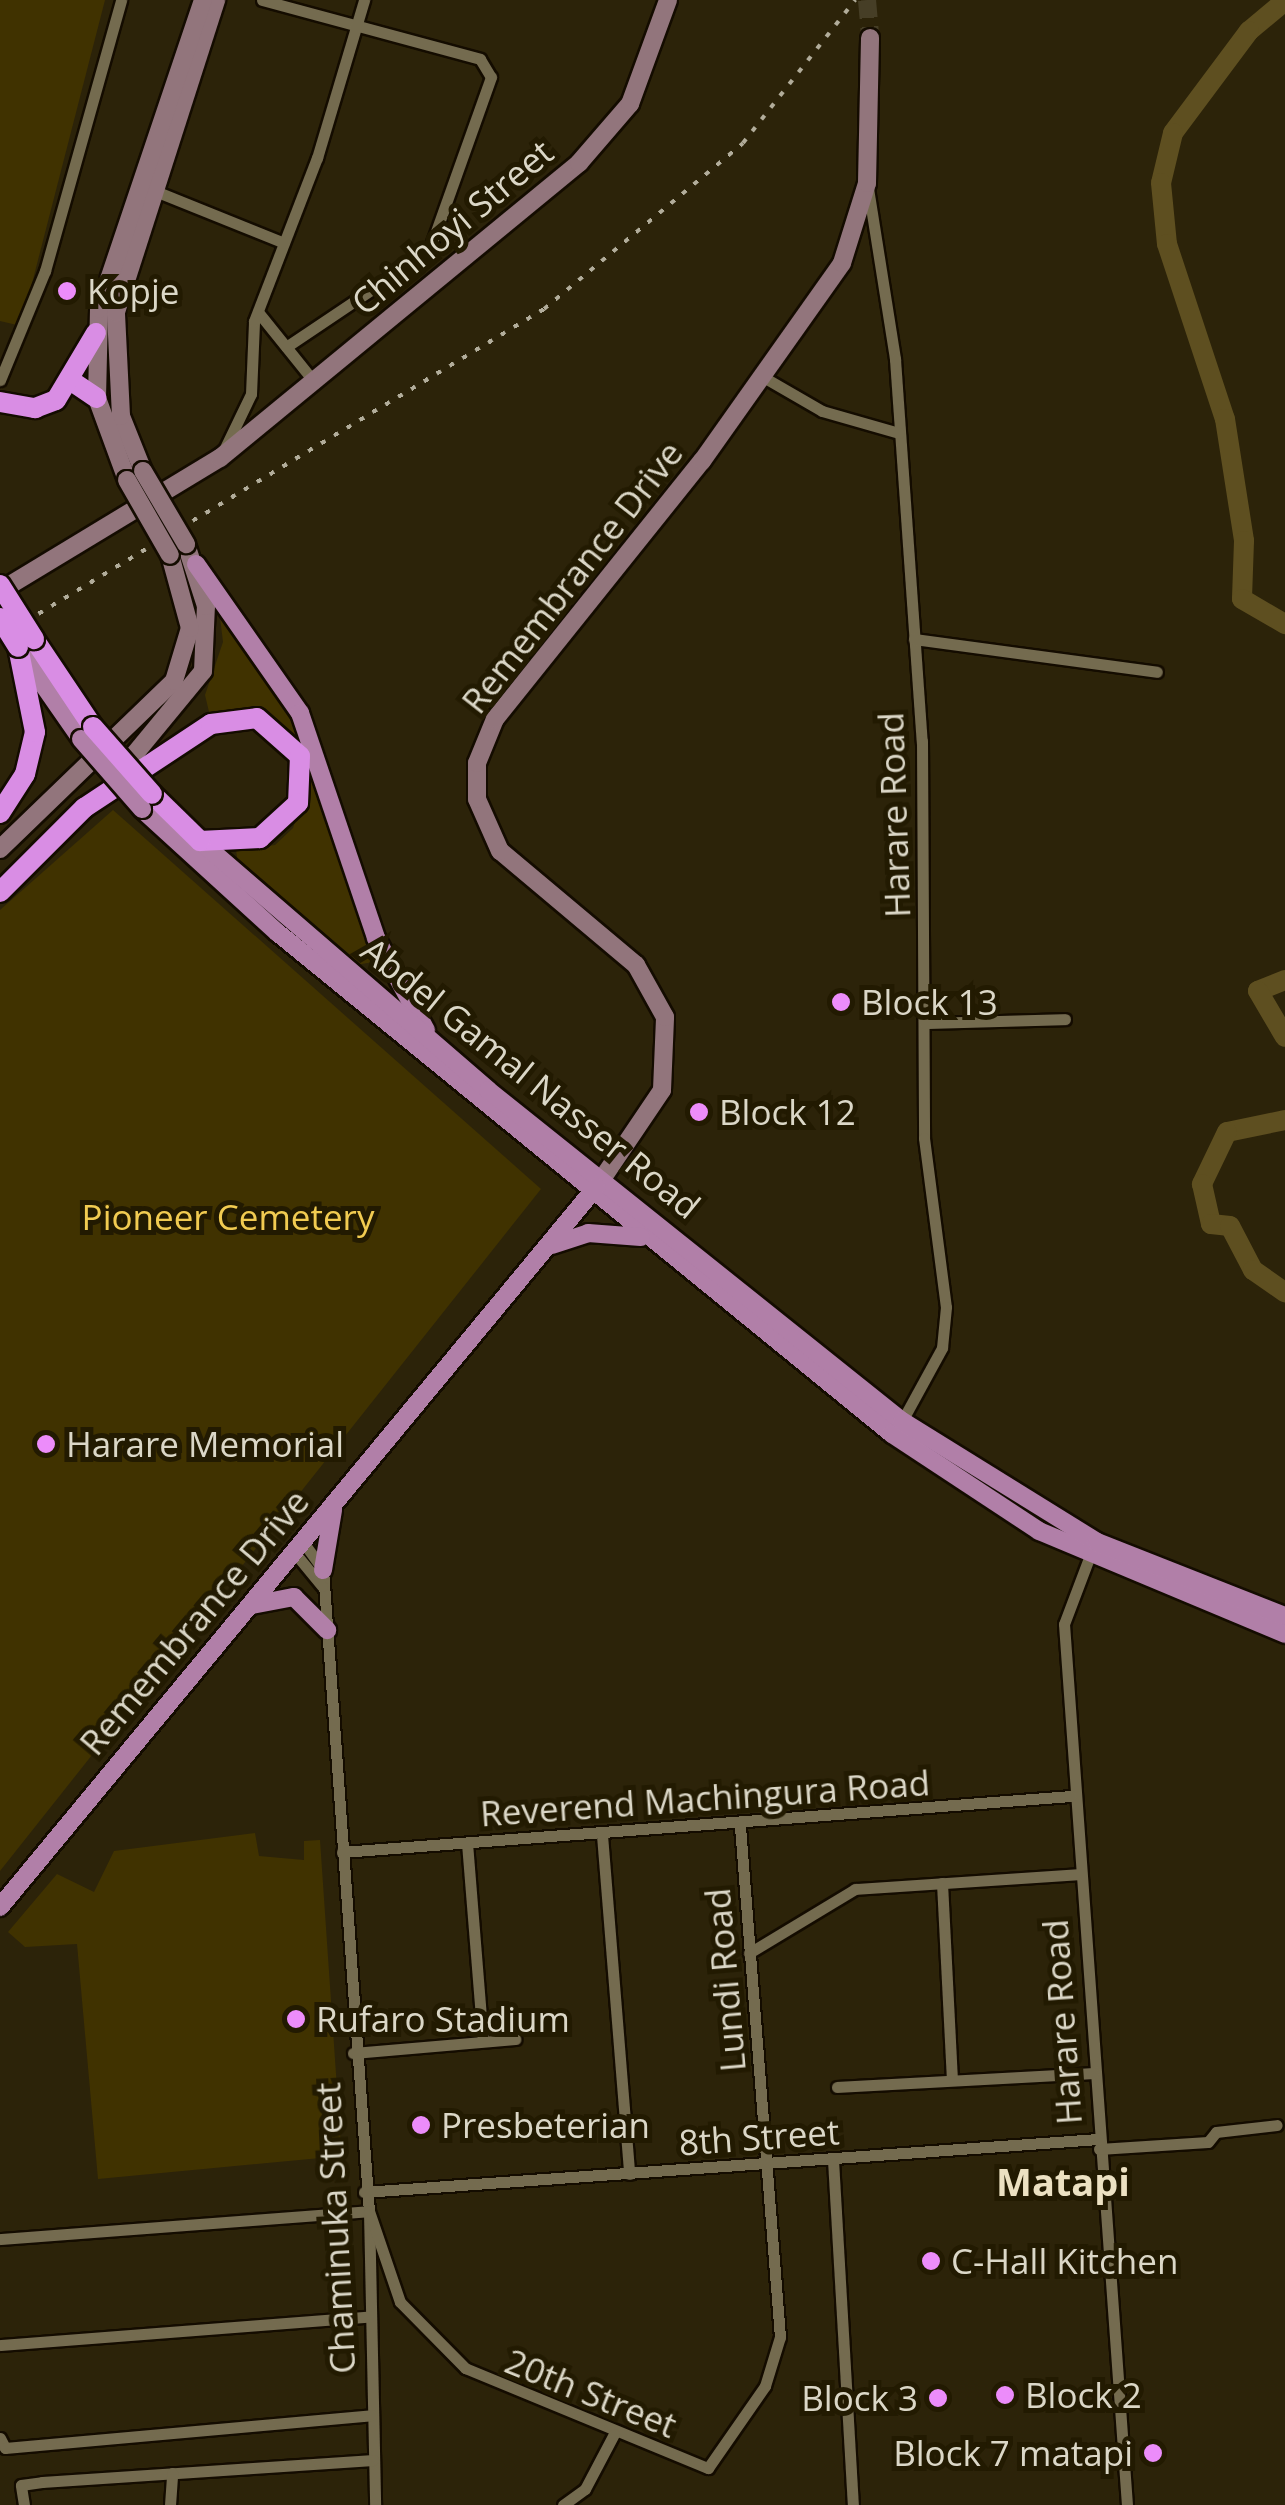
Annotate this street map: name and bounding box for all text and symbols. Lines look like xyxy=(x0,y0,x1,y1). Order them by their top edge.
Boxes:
street label: Chinhoyi Street xyxy=(343,131,561,323)
place label: Kopje xyxy=(87,270,179,312)
marker: Kopje xyxy=(56,280,78,302)
street label: Remembrance Drive xyxy=(453,433,691,721)
street label: Harare Road xyxy=(869,712,919,918)
street label: Abdel Gamal Nasser Road xyxy=(353,929,709,1227)
place label: Block 13 xyxy=(861,981,998,1023)
marker: Block 13 xyxy=(830,991,852,1013)
place label: Block 12 xyxy=(719,1091,856,1133)
marker: Block 12 xyxy=(688,1101,710,1123)
park label: Pioneer Cemetery xyxy=(82,1196,374,1238)
place label: Harare Memorial xyxy=(66,1423,344,1465)
marker: Harare Memorial xyxy=(35,1433,57,1455)
street label: Remembrance Drive xyxy=(71,1481,317,1763)
street label: Reverend Machingura Road xyxy=(479,1761,931,1835)
street label: Lundi Road xyxy=(696,1886,754,2074)
street label: Harare Road xyxy=(1034,1918,1090,2126)
place label: Rufaro Stadium xyxy=(316,1998,570,2040)
marker: Rufaro Stadium xyxy=(285,2008,307,2030)
street label: Chaminuka Street xyxy=(306,2081,364,2375)
place label: Presbeterian xyxy=(441,2104,650,2146)
street label: 8th Street xyxy=(677,2110,841,2164)
marker: Presbeterian xyxy=(410,2114,432,2136)
district label: Matapi xyxy=(996,2159,1130,2205)
place label: C-Hall Kitchen xyxy=(951,2240,1178,2282)
marker: C-Hall Kitchen xyxy=(920,2250,942,2272)
street label: 20th Street xyxy=(499,2340,683,2446)
place label: Block 2 xyxy=(1025,2374,1142,2416)
place label: Block 3 xyxy=(801,2377,918,2419)
marker: Block 2 xyxy=(994,2384,1016,2406)
marker: Block 3 xyxy=(927,2387,949,2409)
place label: Block 7 matapi xyxy=(893,2432,1133,2474)
marker: Block 7 matapi xyxy=(1142,2442,1164,2464)

